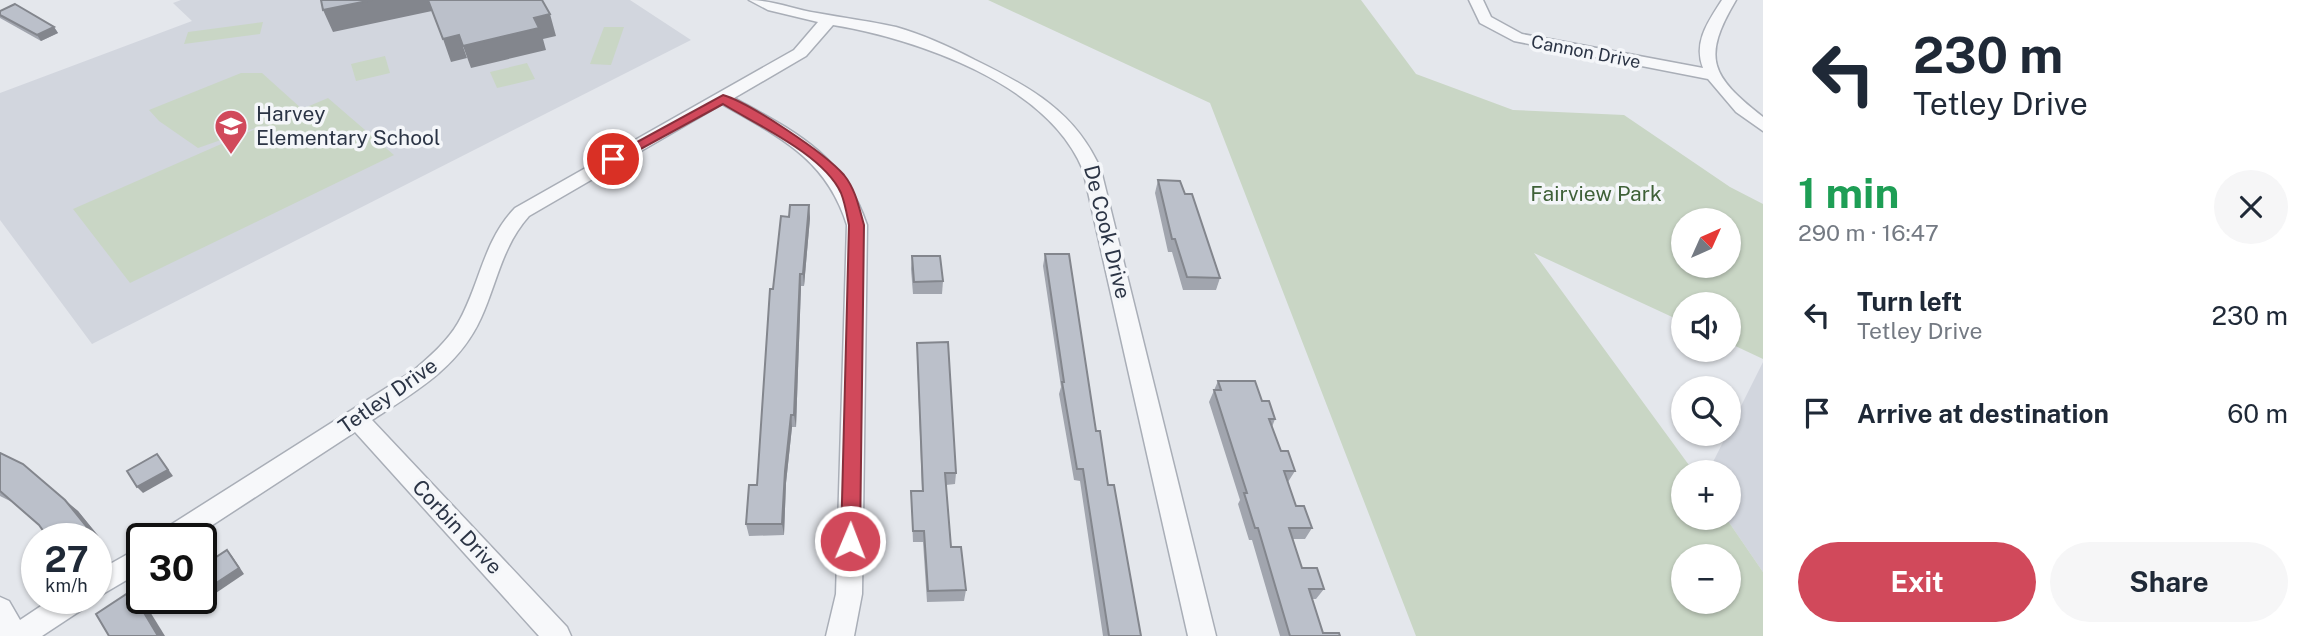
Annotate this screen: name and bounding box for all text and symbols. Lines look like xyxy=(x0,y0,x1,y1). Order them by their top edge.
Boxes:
text: 230 m xyxy=(1913,26,2063,84)
icon: left xyxy=(1798,28,1889,119)
street label: Cannon Drive xyxy=(1530,31,1643,72)
text: Tetley Drive xyxy=(1913,85,2088,122)
place label: Harvey Elementary School xyxy=(256,101,440,150)
school or university icon: Harvey Elementary School xyxy=(212,107,250,156)
pin xyxy=(583,129,643,189)
icon: arrive xyxy=(594,140,632,178)
street label: De Cook Drive xyxy=(1079,163,1136,301)
text: 1 min xyxy=(1798,168,1899,217)
button: close xyxy=(2214,170,2288,244)
park label: Fairview Park xyxy=(1530,181,1662,206)
north arrow xyxy=(1671,208,1741,278)
map controls xyxy=(1671,208,1741,614)
text: 290 m · 16:47 xyxy=(1798,219,1939,246)
text: Turn left xyxy=(1857,286,1962,317)
button: sound xyxy=(1671,292,1741,362)
icon: left xyxy=(1798,296,1836,334)
text: 230 m xyxy=(2212,300,2288,331)
text: Tetley Drive xyxy=(1857,317,1983,344)
street label: Tetley Drive xyxy=(334,352,442,439)
button: search xyxy=(1671,376,1741,446)
icon: arrive xyxy=(1798,394,1836,432)
text: Arrive at destination xyxy=(1857,398,2109,429)
text: 60 m xyxy=(2227,398,2288,429)
button: + xyxy=(1671,460,1741,530)
street label: Corbin Drive xyxy=(407,474,507,579)
position arrow xyxy=(813,504,887,578)
speed limit sign: 30 xyxy=(126,523,217,614)
text: 27 xyxy=(44,539,89,580)
button: Exit xyxy=(1798,542,2036,622)
button: Share xyxy=(2050,542,2288,622)
button: − xyxy=(1671,544,1741,614)
text: km/h xyxy=(45,575,88,596)

